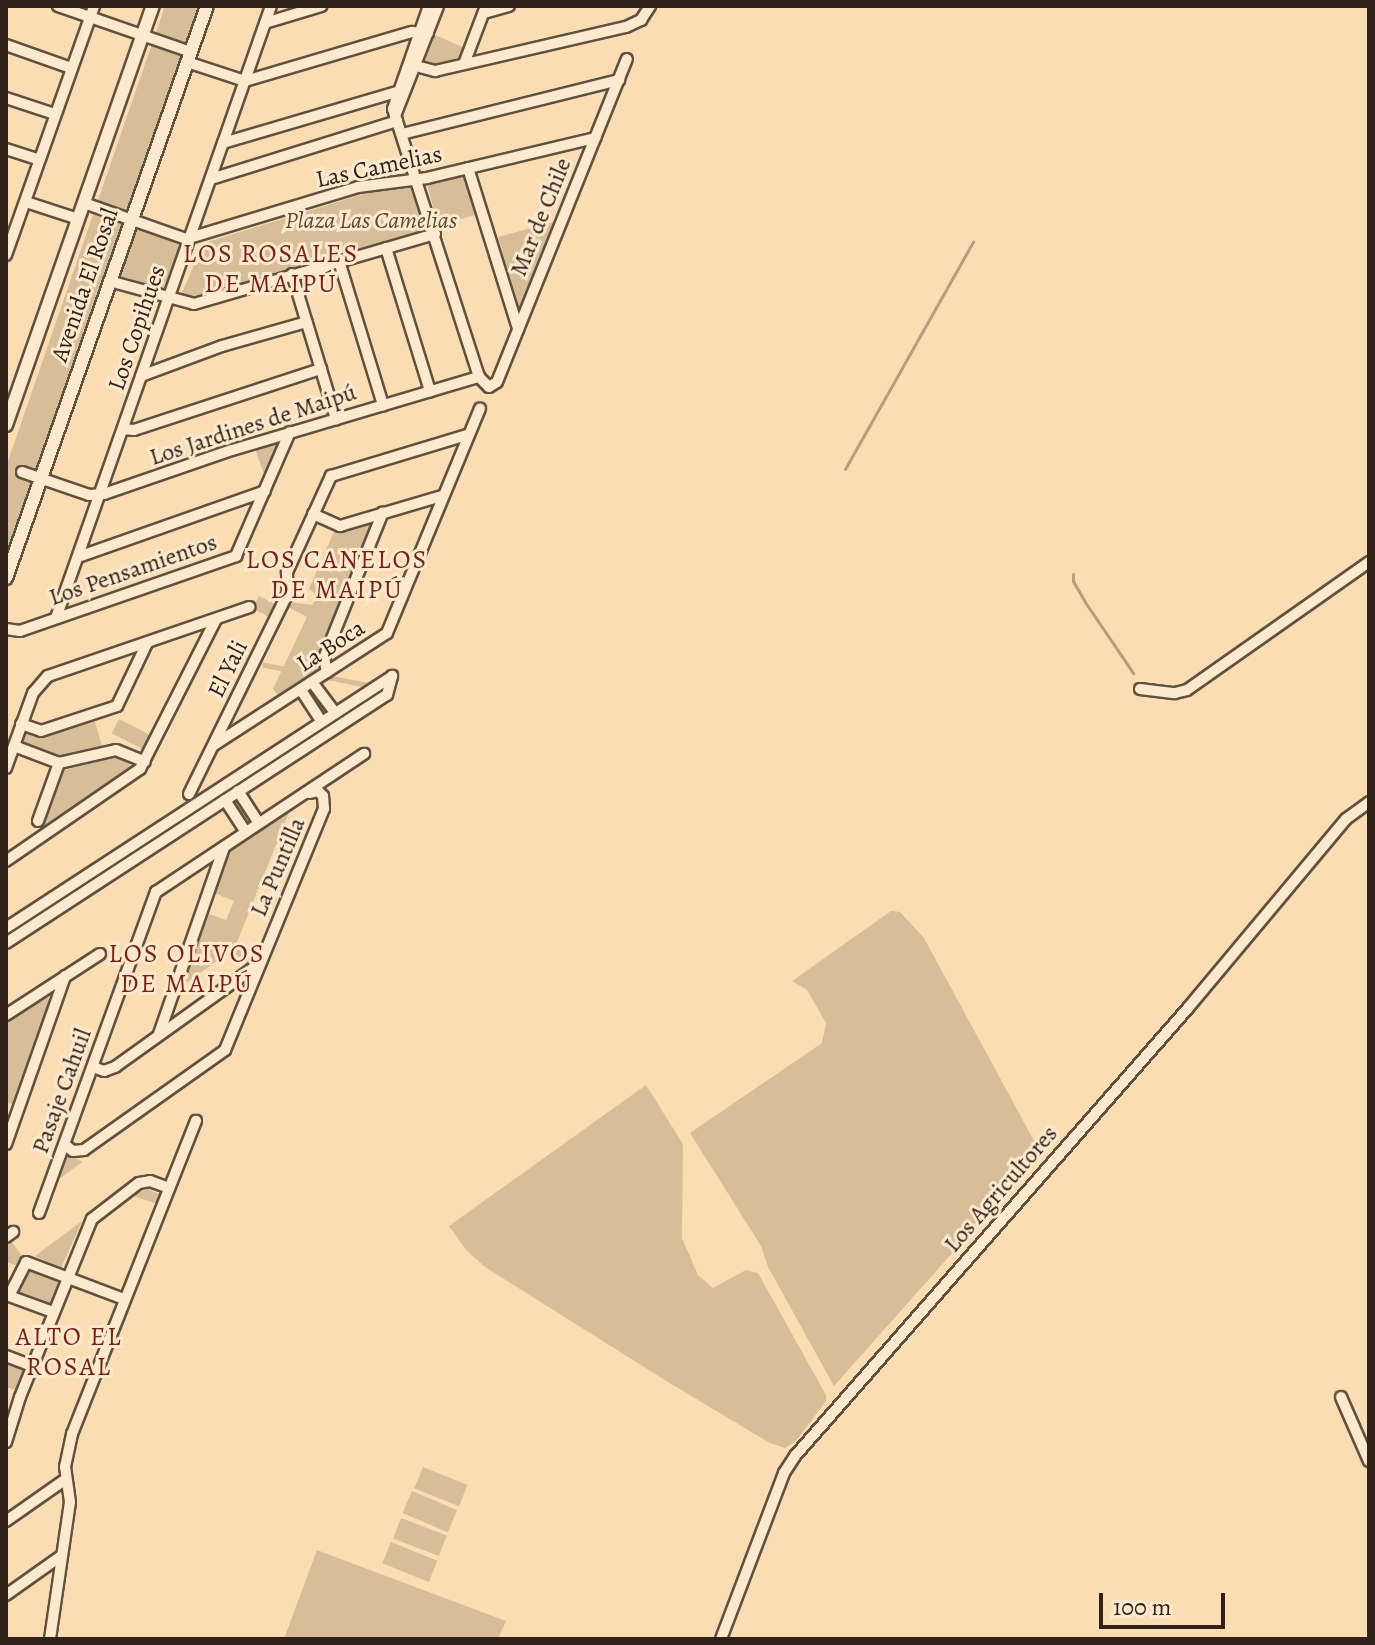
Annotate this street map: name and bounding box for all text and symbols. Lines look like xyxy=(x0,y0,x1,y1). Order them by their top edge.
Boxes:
street label: Las Camelias xyxy=(313,140,445,194)
street label: Mar de Chile xyxy=(504,154,578,280)
street label: Avenida El Rosal xyxy=(45,204,125,366)
park label: Plaza Las Camelias xyxy=(285,207,457,235)
district label: LOS ROSALES DE MAIPÚ xyxy=(183,238,359,300)
street label: Los Copihues xyxy=(102,262,172,394)
street label: Los Jardines de Maipú xyxy=(146,378,360,472)
street label: Los Pensamientos xyxy=(45,528,221,612)
district label: LOS CANELOS DE MAIPÚ xyxy=(246,544,428,606)
street label: La Boca xyxy=(292,613,370,679)
street label: El Yali xyxy=(202,636,254,702)
street label: La Puntilla xyxy=(244,813,312,921)
district label: LOS OLIVOS DE MAIPÚ xyxy=(109,938,265,1000)
street label: Pasaje Cahuil xyxy=(26,1025,98,1157)
street label: Los Agricultores xyxy=(938,1120,1064,1258)
district label: ALTO EL ROSAL xyxy=(16,1321,122,1382)
scale bar xyxy=(1103,1577,1229,1627)
text: 100 m xyxy=(1113,1591,1172,1623)

